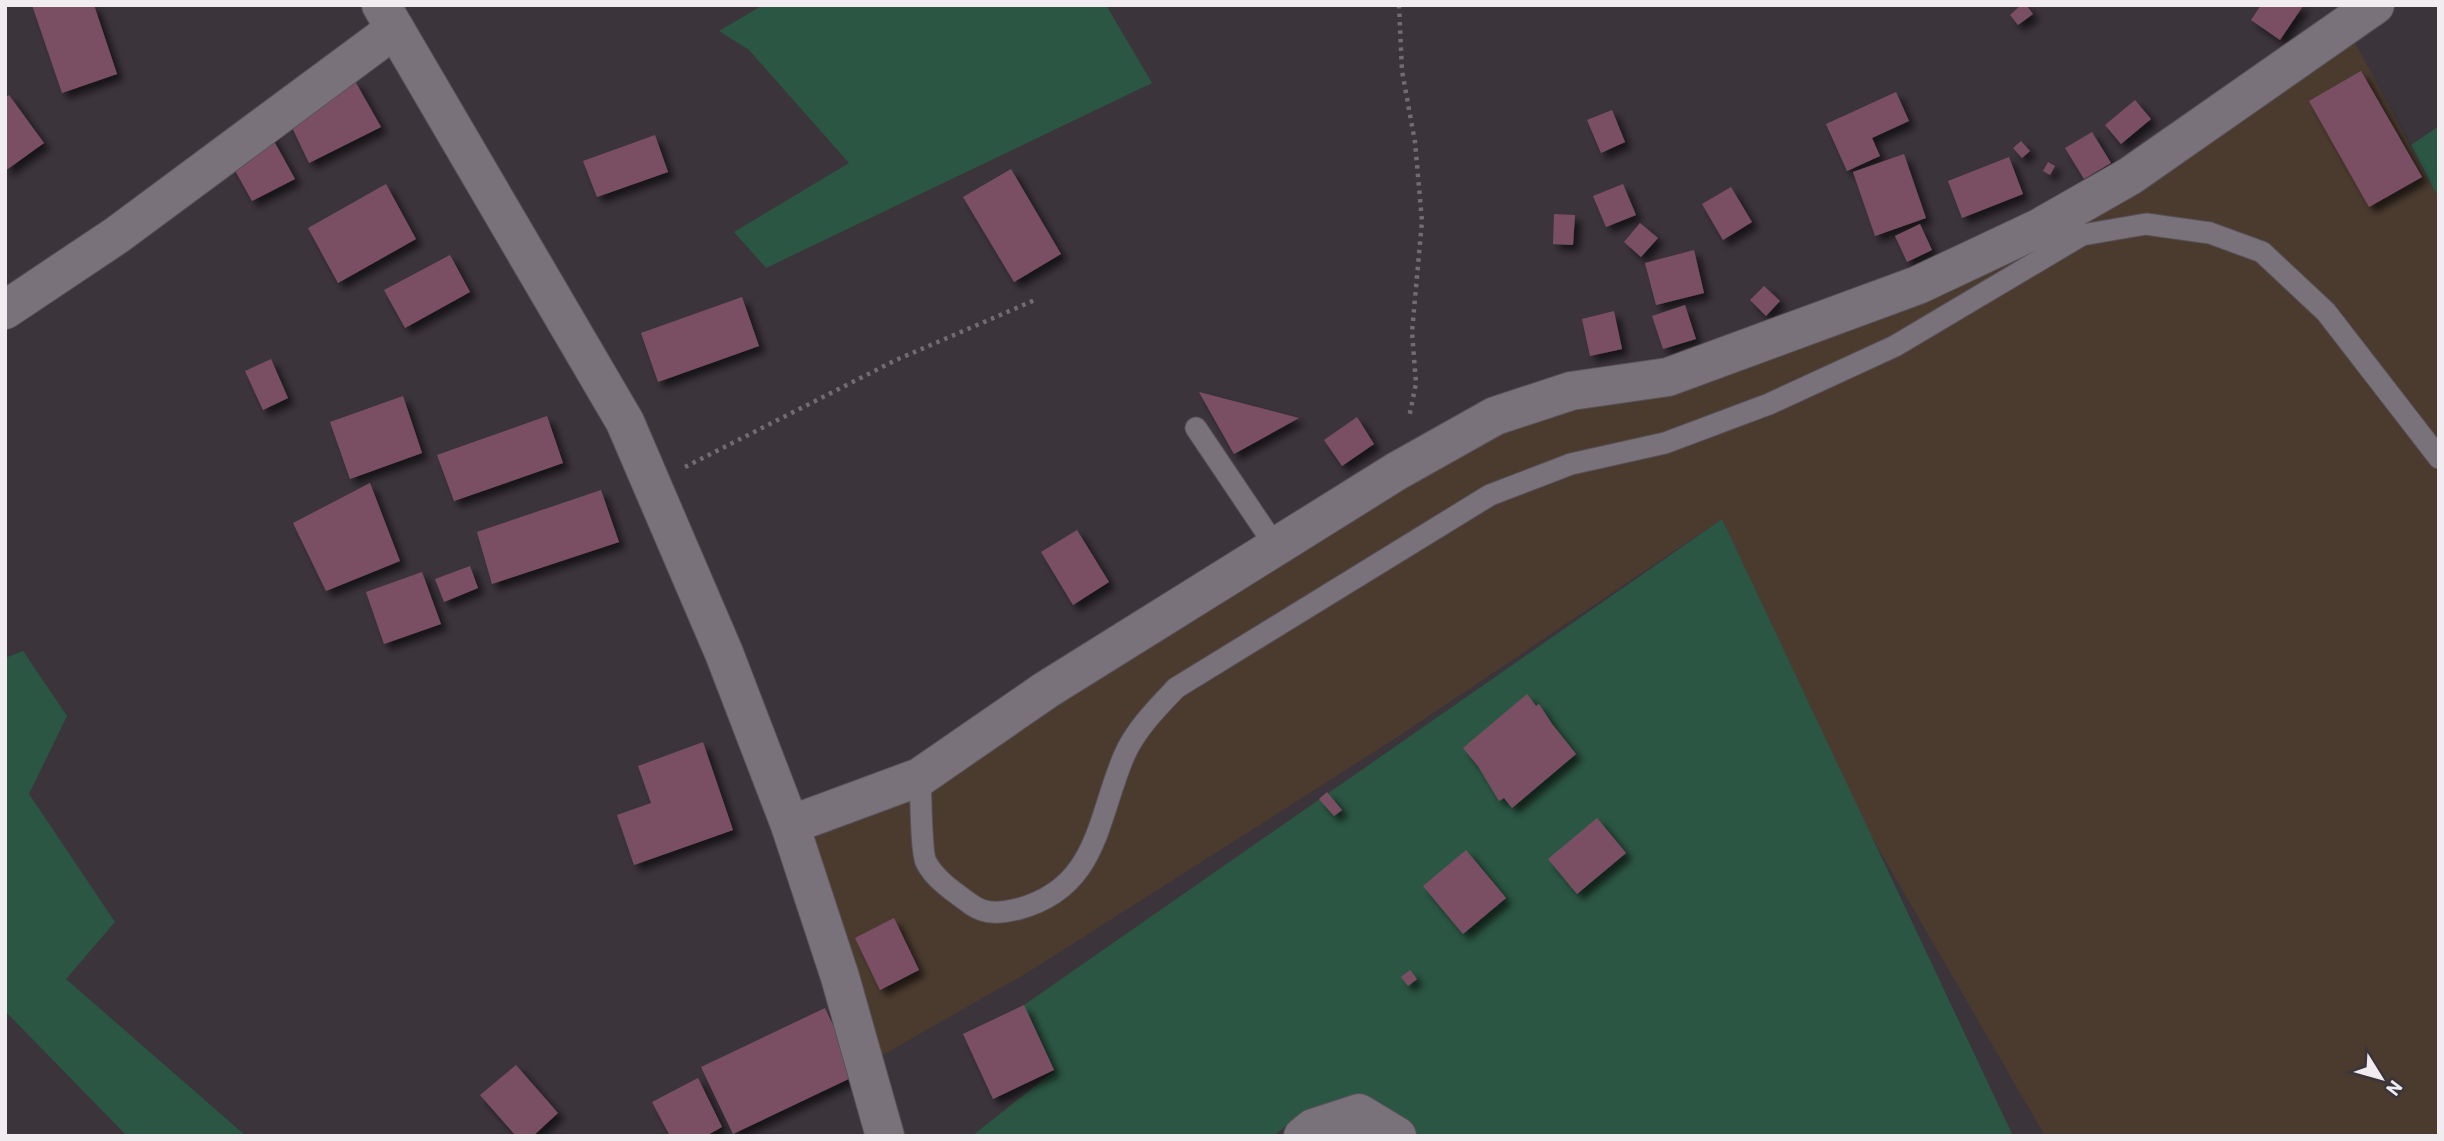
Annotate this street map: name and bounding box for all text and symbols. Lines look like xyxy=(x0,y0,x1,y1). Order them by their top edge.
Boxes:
north arrow xyxy=(2346,1043,2416,1113)
text: N xyxy=(2382,1077,2408,1101)

